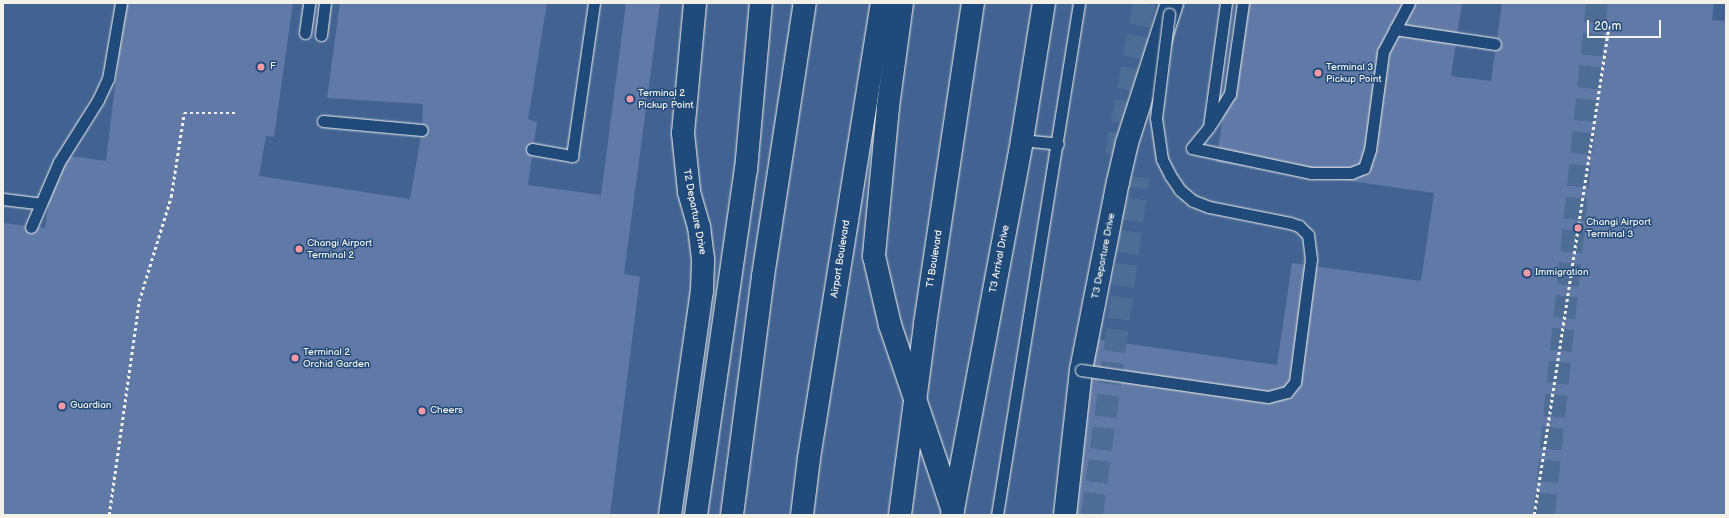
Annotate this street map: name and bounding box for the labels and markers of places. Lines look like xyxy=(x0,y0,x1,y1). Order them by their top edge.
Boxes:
marker: F xyxy=(255,61,267,73)
place label: F xyxy=(270,61,276,73)
place label: Terminal 3 Pickup Point xyxy=(1326,61,1381,84)
marker: Terminal 3 Pickup Point xyxy=(1313,68,1323,78)
place label: Terminal 2 Pickup Point xyxy=(638,87,693,110)
marker: Terminal 2 Pickup Point xyxy=(625,94,635,104)
place label: Changi Airport Terminal 3 xyxy=(1586,216,1651,240)
marker: Changi Airport Terminal 3 xyxy=(1573,223,1583,233)
place label: Changi Airport Terminal 2 xyxy=(307,237,372,260)
marker: Changi Airport Terminal 2 xyxy=(294,244,304,254)
place label: Immigration xyxy=(1535,267,1589,279)
marker: Immigration xyxy=(1522,268,1532,278)
place label: Terminal 2 Orchid Garden xyxy=(303,346,370,370)
marker: Terminal 2 Orchid Garden xyxy=(290,353,300,363)
place label: Guardian xyxy=(70,400,112,412)
marker: Guardian xyxy=(57,401,67,411)
place label: Cheers xyxy=(430,405,463,417)
marker: Cheers xyxy=(417,406,427,416)

